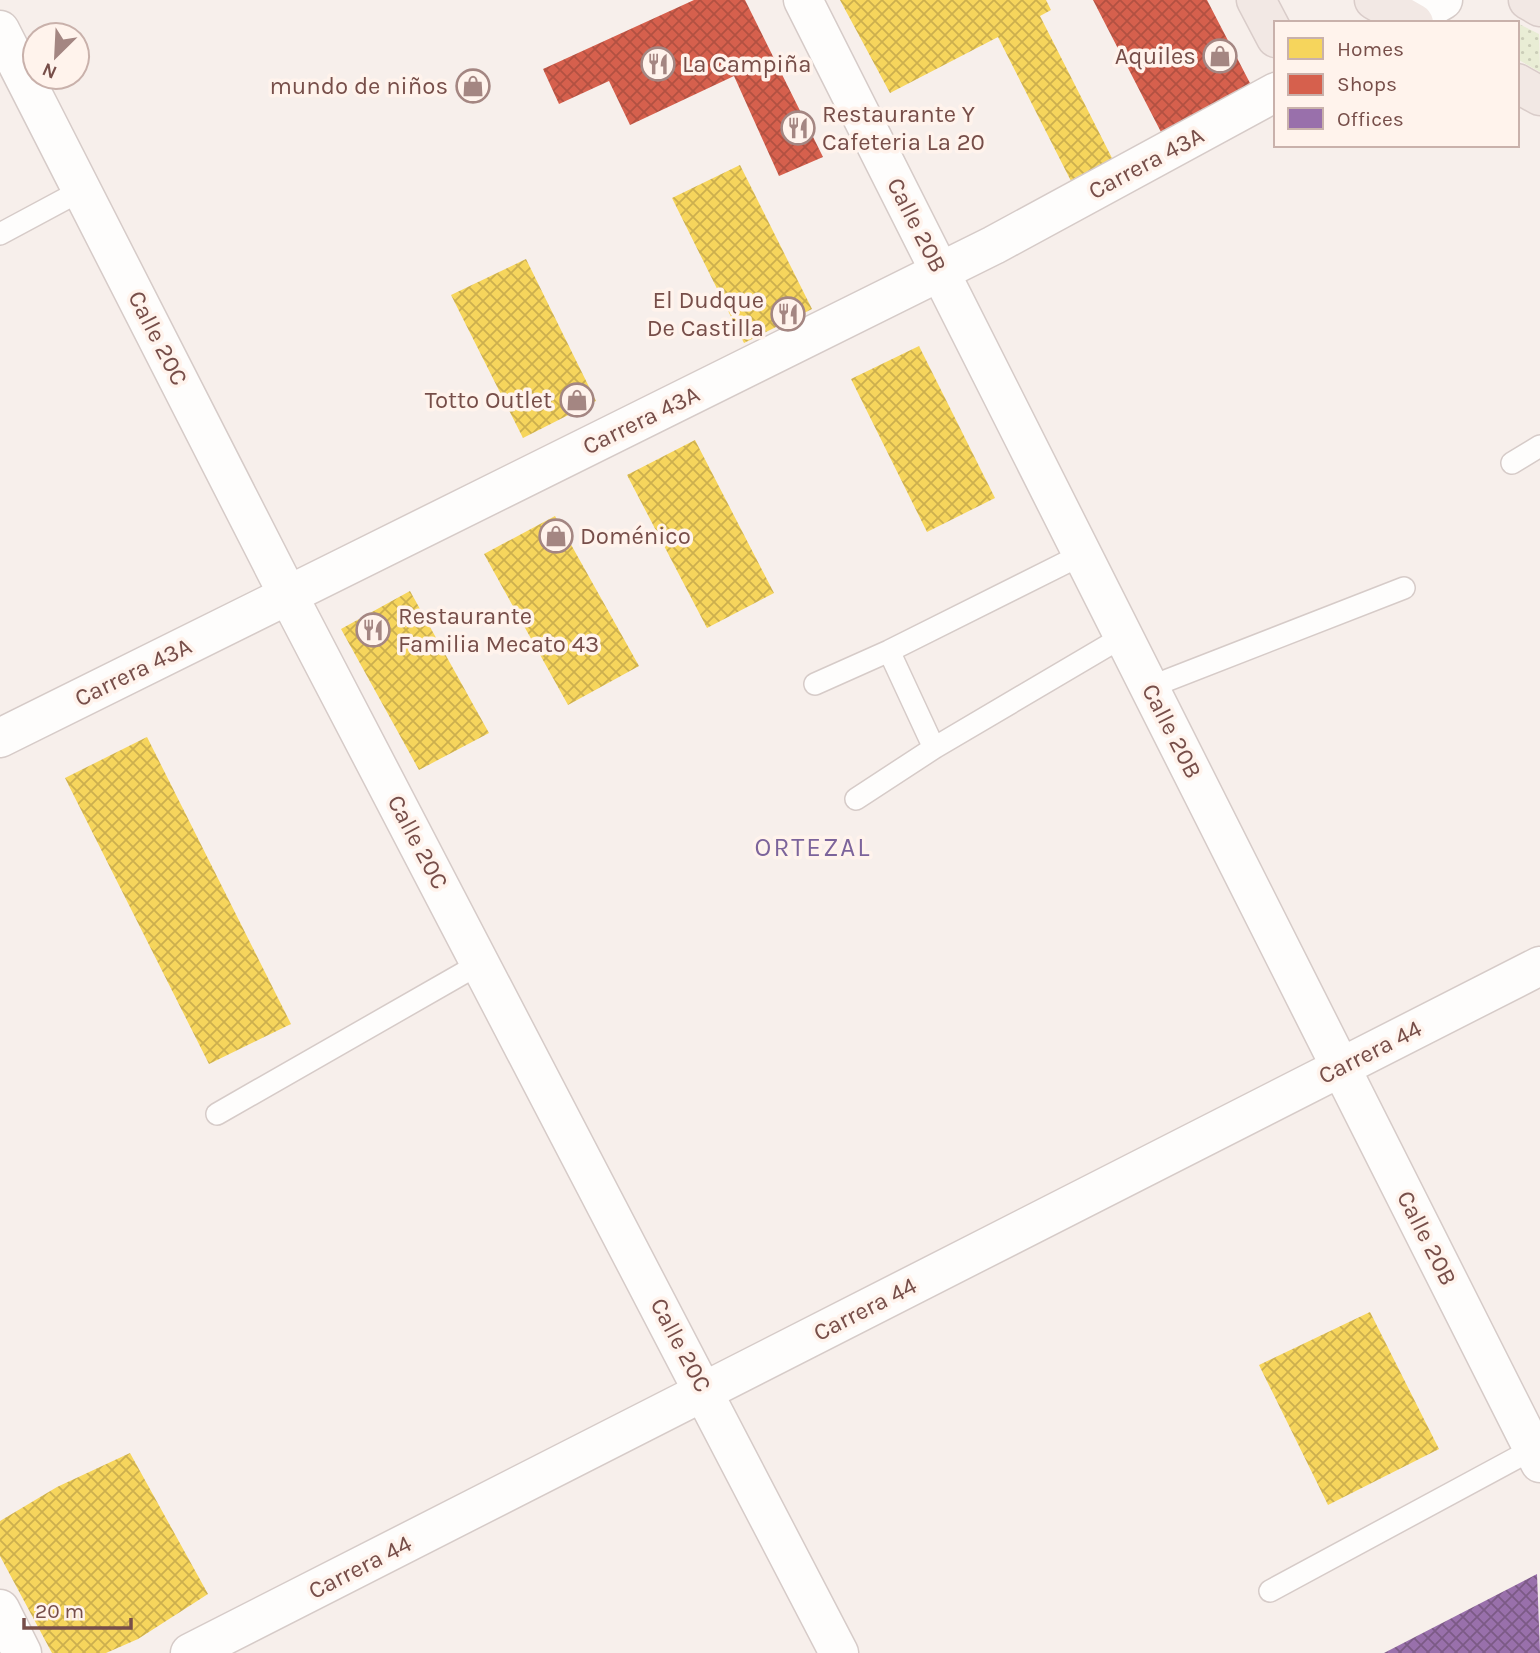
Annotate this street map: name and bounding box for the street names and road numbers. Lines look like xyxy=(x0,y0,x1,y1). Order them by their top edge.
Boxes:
street label: Carrera 43A xyxy=(1084,121,1209,205)
street label: Calle 20B xyxy=(881,173,953,277)
street label: Calle 20C xyxy=(122,286,194,390)
street label: Carrera 43A xyxy=(578,380,704,460)
street label: Carrera 43A xyxy=(70,632,196,712)
street label: Calle 20B xyxy=(1136,679,1208,783)
street label: Calle 20C xyxy=(382,790,454,894)
street label: Carrera 44 xyxy=(1314,1014,1426,1090)
street label: Calle 20B xyxy=(1391,1186,1463,1290)
street label: Carrera 44 xyxy=(809,1271,921,1347)
street label: Calle 20C xyxy=(645,1293,717,1397)
street label: Carrera 44 xyxy=(304,1529,416,1605)

